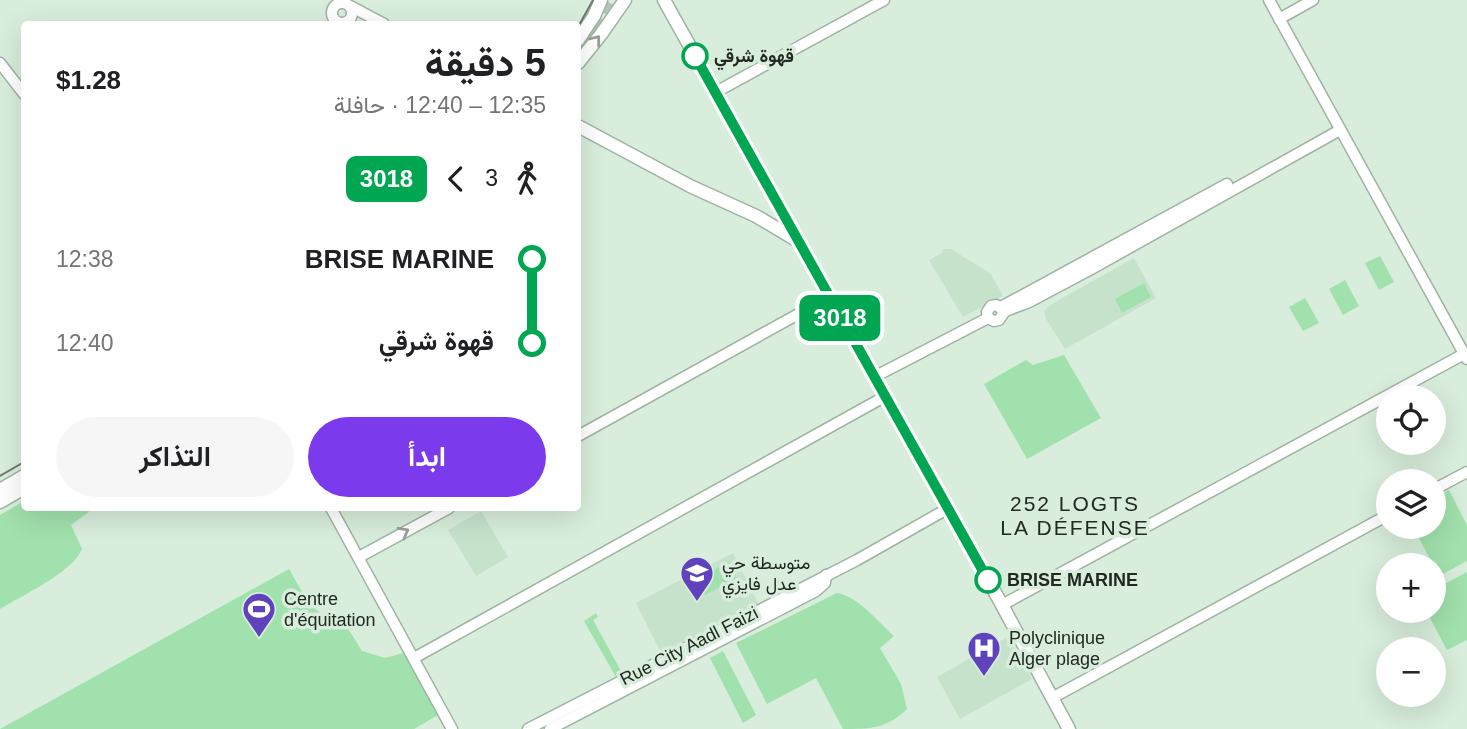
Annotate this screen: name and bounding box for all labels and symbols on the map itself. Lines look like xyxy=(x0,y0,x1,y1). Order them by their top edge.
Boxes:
one-way arrow xyxy=(588,36,601,48)
marker: قهوة شرقي xyxy=(682,43,708,69)
place label: قهوة شرقي xyxy=(714,46,794,71)
line badge: 3018 xyxy=(791,295,889,341)
district label: 252 LOGTS LA DÉFENSE xyxy=(1000,492,1150,539)
one-way arrow xyxy=(397,527,409,540)
place label: متوسطة حي عدل فايزي xyxy=(722,553,810,599)
school or university icon: متوسطة حي عدل فايزي xyxy=(678,554,716,603)
marker: BRISE MARINE xyxy=(975,567,1001,593)
place label: BRISE MARINE xyxy=(1007,570,1138,590)
place label: Centre d'équitation xyxy=(284,589,376,630)
sports icon: Centre d'équitation xyxy=(240,590,278,639)
street label: Rue City Aadl Faizi xyxy=(617,603,761,689)
place label: Polyclinique Alger plage xyxy=(1009,628,1105,669)
hospital icon: Polyclinique Alger plage xyxy=(965,629,1003,678)

